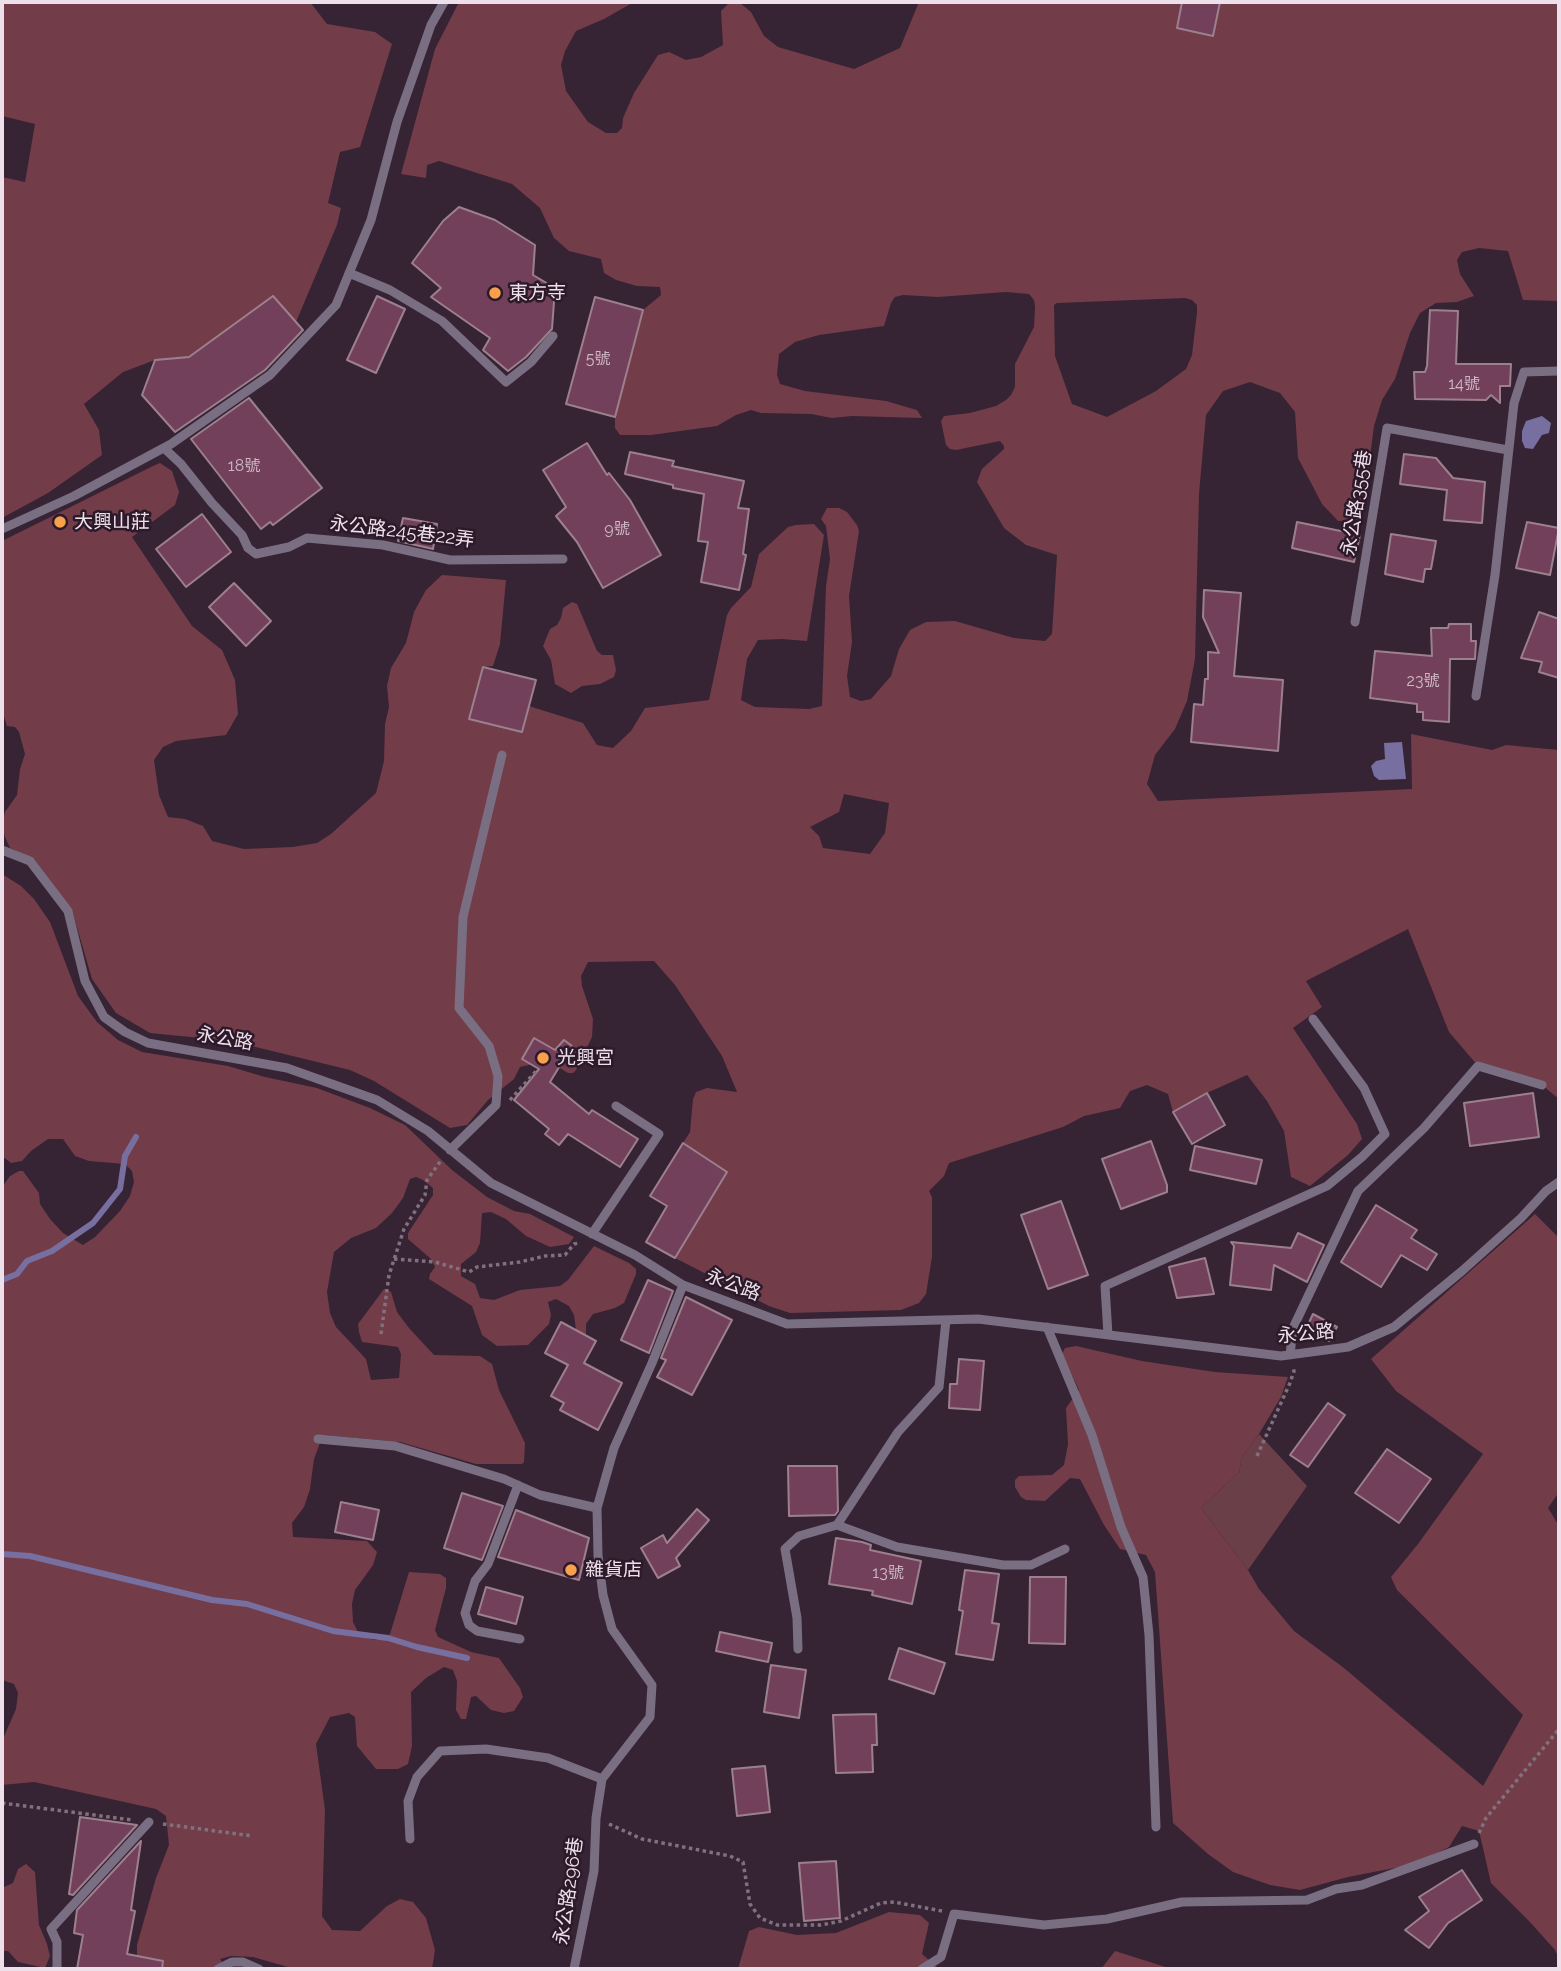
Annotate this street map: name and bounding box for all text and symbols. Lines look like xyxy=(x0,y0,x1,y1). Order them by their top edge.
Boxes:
place label: 東方寺 xyxy=(509,282,566,304)
marker: 東方寺 xyxy=(487,285,503,301)
house number: 5號 xyxy=(586,349,610,369)
house number: 14號 xyxy=(1448,374,1480,394)
street label: 永公路355巷 xyxy=(1337,448,1377,558)
house number: 18號 xyxy=(228,456,260,476)
place label: 大興山莊 xyxy=(74,511,150,533)
street label: 永公路245巷22弄 xyxy=(328,512,476,552)
marker: 大興山莊 xyxy=(52,514,68,530)
house number: 9號 xyxy=(604,519,630,539)
house number: 23號 xyxy=(1407,671,1439,691)
street label: 永公路 xyxy=(195,1023,255,1055)
place label: 光興宮 xyxy=(557,1047,614,1069)
marker: 光興宮 xyxy=(535,1050,551,1066)
street label: 永公路 xyxy=(702,1264,764,1306)
street label: 永公路 xyxy=(1277,1320,1335,1348)
place label: 雜貨店 xyxy=(585,1559,642,1581)
marker: 雜貨店 xyxy=(563,1562,579,1578)
house number: 13號 xyxy=(872,1563,904,1583)
street label: 永公路296巷 xyxy=(550,1836,588,1946)

